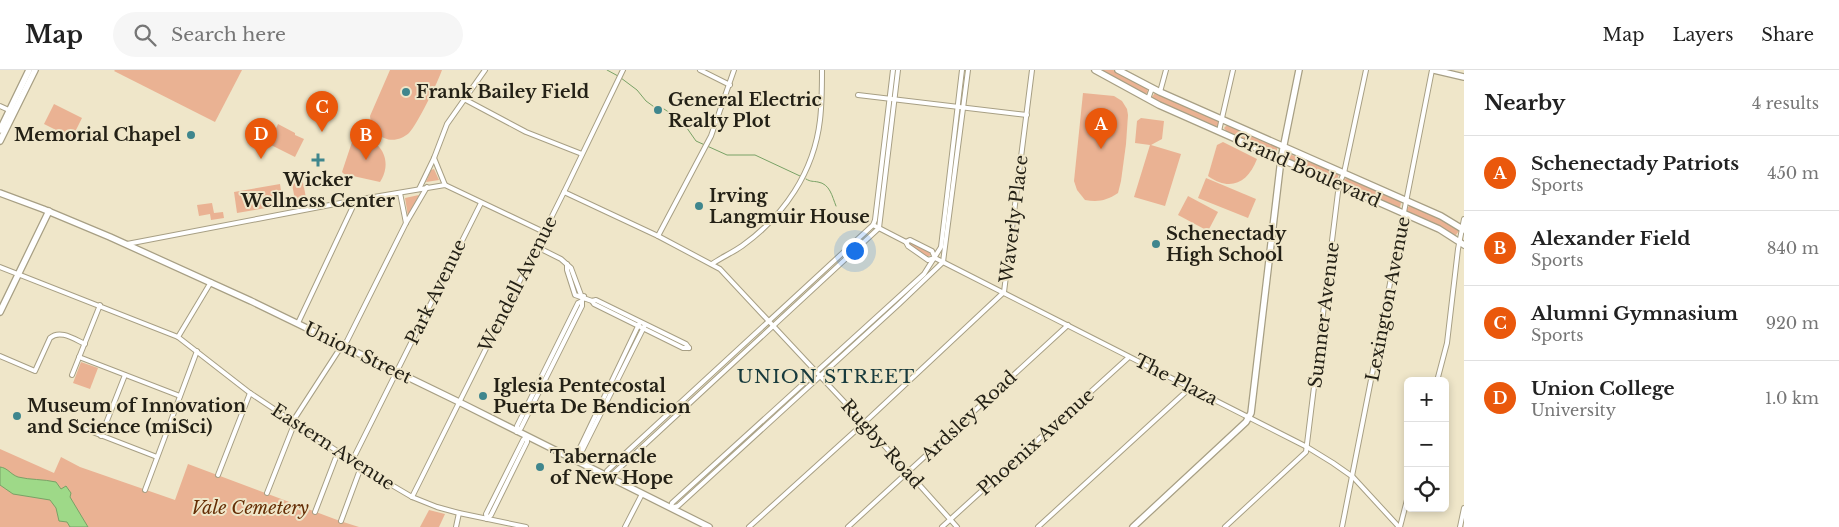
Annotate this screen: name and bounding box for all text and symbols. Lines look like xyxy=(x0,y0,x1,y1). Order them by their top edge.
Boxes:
search box xyxy=(113,12,463,57)
text: Map xyxy=(25,20,83,49)
icon: search xyxy=(131,21,159,49)
text: Search here xyxy=(171,23,286,46)
text: Map xyxy=(1603,24,1644,46)
text: Layers xyxy=(1672,24,1733,46)
text: Share xyxy=(1761,24,1814,46)
place label: Frank Bailey Field xyxy=(416,81,590,103)
marker: Frank Bailey Field xyxy=(400,86,412,98)
place label: General Electric Realty Plot xyxy=(668,89,822,132)
text: Nearby xyxy=(1484,90,1565,116)
pin: C xyxy=(306,91,338,132)
text: 4 results xyxy=(1752,93,1819,113)
marker: General Electric Realty Plot xyxy=(652,104,664,116)
pin: A xyxy=(1085,108,1117,149)
pin: D xyxy=(245,118,277,159)
pin: B xyxy=(350,119,382,160)
place label: Memorial Chapel xyxy=(14,124,182,146)
street label: Grand Boulevard xyxy=(1230,128,1384,212)
marker: Memorial Chapel xyxy=(185,129,197,141)
text: Schenectady Patriots xyxy=(1531,152,1739,175)
marker: Wicker Wellness Center xyxy=(311,153,325,167)
street label: Waverly Place xyxy=(995,154,1033,285)
text: A xyxy=(1494,163,1506,183)
text: 450 m xyxy=(1767,163,1819,183)
place label: Wicker Wellness Center xyxy=(240,169,395,212)
text: Sports xyxy=(1531,175,1584,195)
place label: Irving Langmuir House xyxy=(709,185,870,228)
marker: Irving Langmuir House xyxy=(693,200,705,212)
street label: Wendell Avenue xyxy=(474,212,562,357)
street label: Lexington Avenue xyxy=(1361,215,1415,383)
place label: Schenectady High School xyxy=(1166,223,1287,266)
text: Alexander Field xyxy=(1531,227,1691,250)
street label: Park Avenue xyxy=(401,236,471,348)
your location xyxy=(842,238,868,264)
marker: Schenectady High School xyxy=(1150,238,1162,250)
text: B xyxy=(1494,238,1506,258)
text: 840 m xyxy=(1767,238,1819,258)
street label: Sumner Avenue xyxy=(1304,241,1344,389)
text: Sports xyxy=(1531,250,1584,270)
text: Alumni Gymnasium xyxy=(1531,302,1738,325)
text: C xyxy=(1493,313,1507,333)
text: 920 m xyxy=(1766,313,1819,333)
street label: Union Street xyxy=(301,317,416,389)
text: Sports xyxy=(1531,325,1584,345)
street label: The Plaza xyxy=(1131,350,1221,410)
district label: UNION STREET xyxy=(737,365,915,388)
street label: Ardsley Road xyxy=(916,366,1021,467)
place label: Iglesia Pentecostal Puerta De Bendicion xyxy=(493,375,691,418)
map controls xyxy=(1404,377,1449,512)
button: + xyxy=(1404,377,1449,422)
text: Union College xyxy=(1531,377,1675,400)
street label: Phoenix Avenue xyxy=(973,384,1099,500)
text: D xyxy=(1493,388,1507,408)
text: 1.0 km xyxy=(1765,388,1819,408)
marker: Iglesia Pentecostal Puerta De Bendicion xyxy=(477,390,489,402)
place label: Museum of Innovation and Science (miSci) xyxy=(27,395,246,438)
street label: Rugby Road xyxy=(836,395,928,493)
street label: Eastern Avenue xyxy=(267,399,399,495)
text: University xyxy=(1531,400,1616,420)
marker: Museum of Innovation and Science (miSci) xyxy=(11,410,23,422)
button: − xyxy=(1404,422,1449,467)
place label: Tabernacle of New Hope xyxy=(550,446,673,489)
marker: Tabernacle of New Hope xyxy=(534,461,546,473)
button: locate xyxy=(1404,467,1449,512)
park label: Vale Cemetery xyxy=(191,497,310,519)

